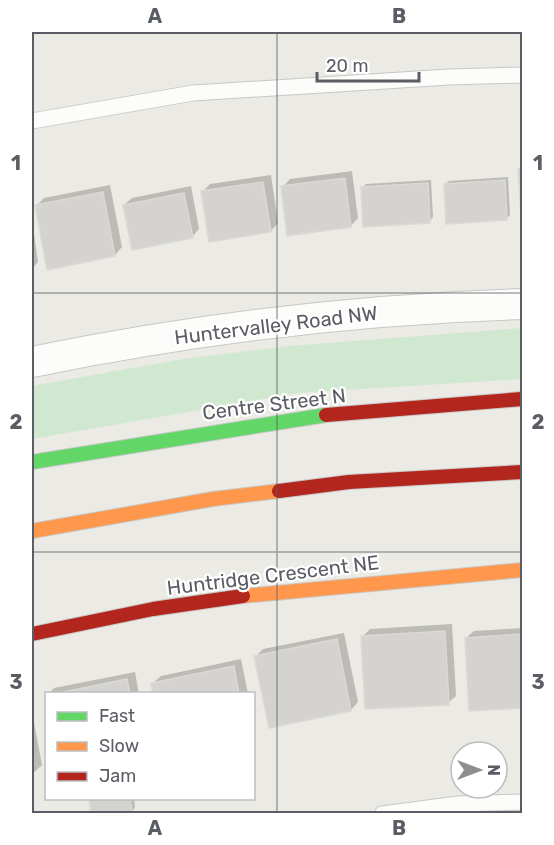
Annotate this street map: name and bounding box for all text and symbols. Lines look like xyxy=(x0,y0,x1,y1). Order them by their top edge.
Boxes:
text: A xyxy=(148,4,163,28)
text: B xyxy=(392,4,406,28)
scale bar xyxy=(317,45,419,83)
text: 20 m xyxy=(326,55,368,77)
text: 1 xyxy=(11,151,21,175)
text: 1 xyxy=(533,151,543,175)
street label: Huntervalley Road NW xyxy=(173,301,379,349)
street label: Centre Street N xyxy=(201,383,347,425)
text: 2 xyxy=(10,410,23,434)
text: 2 xyxy=(532,410,545,434)
street label: Huntridge Crescent NE xyxy=(166,550,380,600)
text: 3 xyxy=(9,670,23,694)
text: 3 xyxy=(531,670,545,694)
legend xyxy=(45,692,255,800)
text: Fast xyxy=(99,705,135,727)
text: Slow xyxy=(99,735,139,757)
north arrow xyxy=(449,740,509,800)
text: N xyxy=(484,764,503,776)
text: Jam xyxy=(99,765,136,787)
text: A xyxy=(148,816,163,840)
text: B xyxy=(392,816,406,840)

